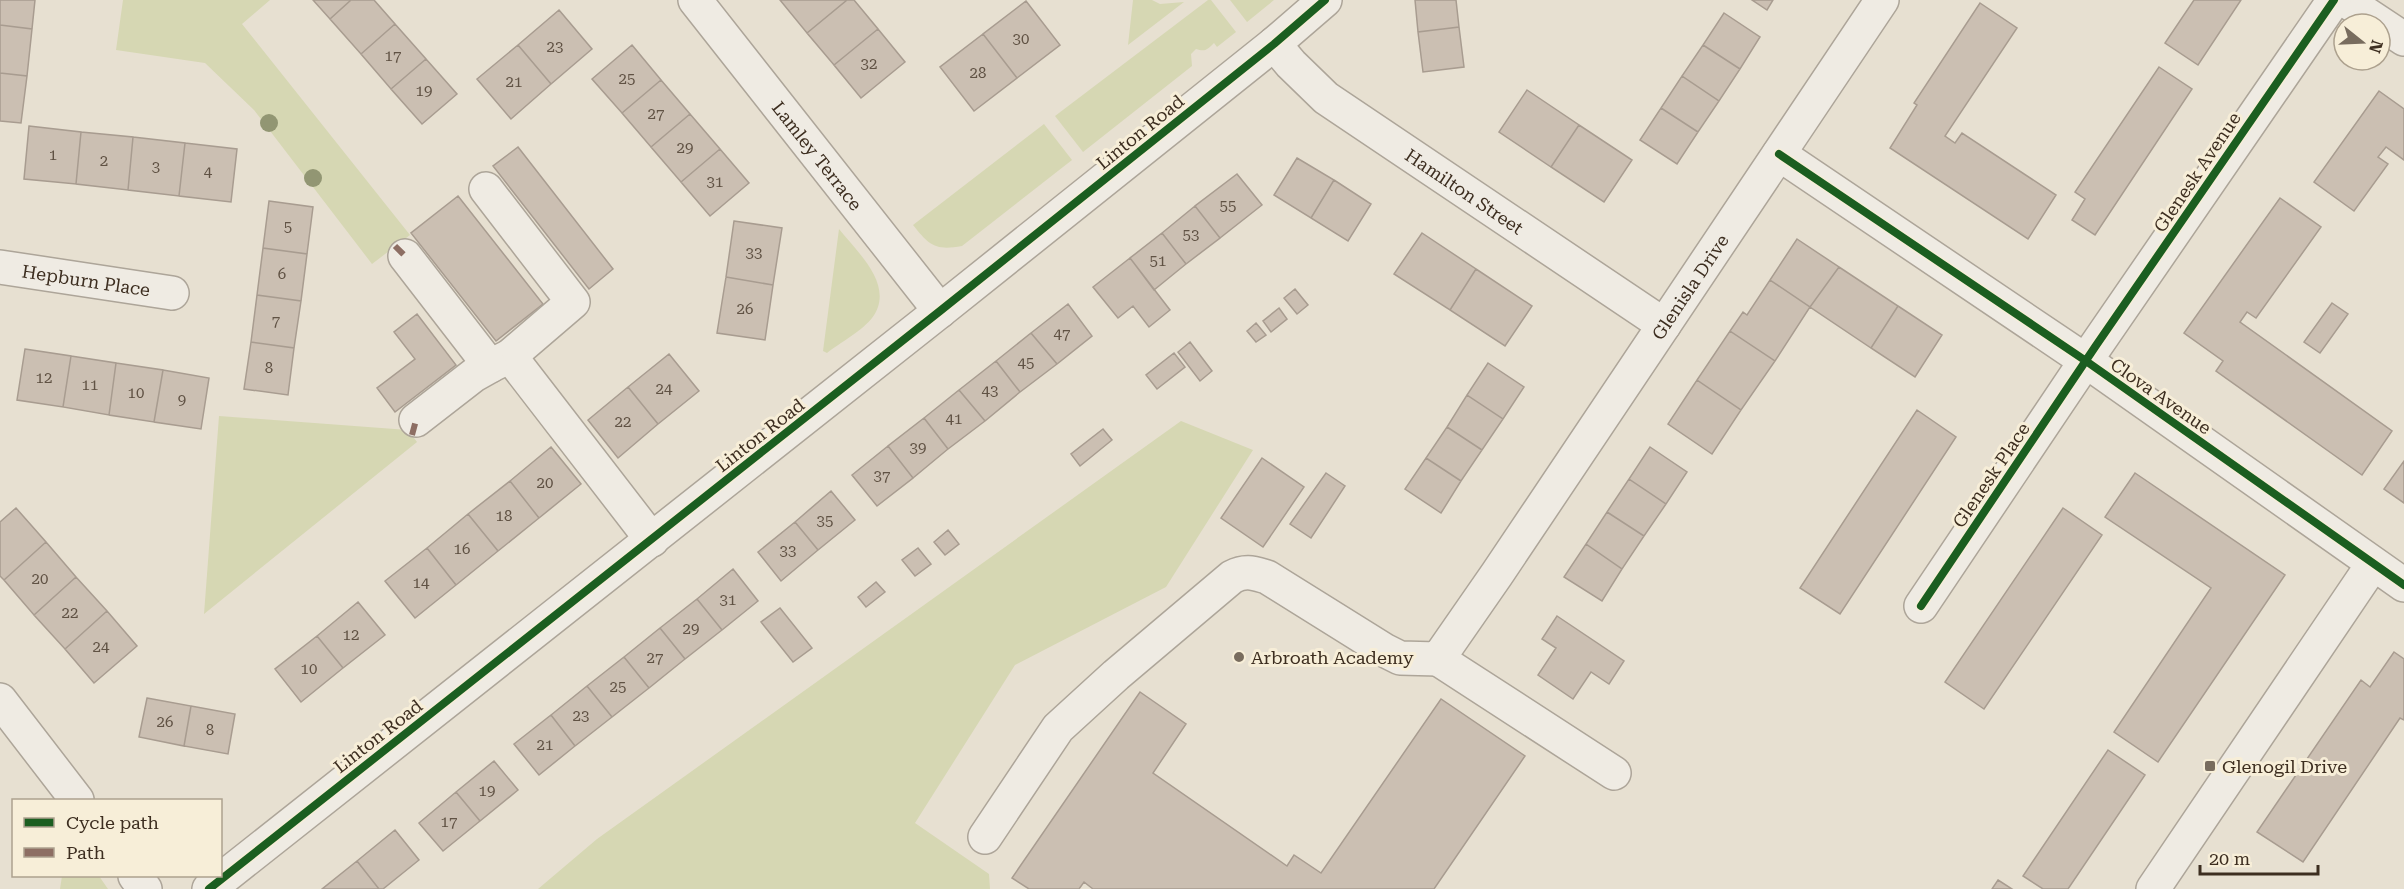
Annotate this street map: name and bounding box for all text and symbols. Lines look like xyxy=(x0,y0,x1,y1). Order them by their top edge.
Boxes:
north arrow xyxy=(2332,12,2392,72)
house number: 30 xyxy=(1013,30,1029,48)
house number: 23 xyxy=(547,38,563,56)
text: N xyxy=(2365,38,2387,55)
house number: 17 xyxy=(385,47,401,65)
house number: 32 xyxy=(861,55,877,73)
house number: 28 xyxy=(970,64,986,82)
house number: 25 xyxy=(619,70,635,88)
house number: 21 xyxy=(506,73,522,91)
house number: 19 xyxy=(416,82,432,100)
street label: Linton Road xyxy=(1092,90,1188,174)
street label: Lamley Terrace xyxy=(768,97,867,214)
house number: 27 xyxy=(648,105,664,123)
street label: Glenesk Avenue xyxy=(2149,108,2245,236)
house number: 29 xyxy=(677,139,693,157)
street label: Hamilton Street xyxy=(1402,144,1528,238)
house number: 1 xyxy=(49,146,57,164)
house number: 2 xyxy=(100,152,108,170)
house number: 3 xyxy=(152,158,160,176)
house number: 4 xyxy=(204,163,213,181)
house number: 31 xyxy=(707,173,723,191)
house number: 55 xyxy=(1220,197,1236,215)
house number: 5 xyxy=(284,218,292,236)
house number: 53 xyxy=(1183,226,1199,244)
street label: Glenisla Drive xyxy=(1647,230,1733,343)
house number: 33 xyxy=(746,244,762,262)
house number: 51 xyxy=(1150,252,1166,270)
street label: Hepburn Place xyxy=(20,260,152,300)
house number: 6 xyxy=(278,265,286,283)
house number: 26 xyxy=(737,300,753,318)
house number: 7 xyxy=(272,312,280,330)
house number: 47 xyxy=(1054,325,1070,343)
house number: 45 xyxy=(1018,354,1034,372)
street label: Clova Avenue xyxy=(2107,354,2215,439)
house number: 8 xyxy=(265,359,273,377)
house number: 12 xyxy=(36,369,52,387)
house number: 11 xyxy=(82,376,98,394)
house number: 24 xyxy=(656,380,673,398)
house number: 43 xyxy=(982,382,998,400)
house number: 10 xyxy=(128,384,144,402)
house number: 9 xyxy=(178,391,186,409)
street label: Linton Road xyxy=(712,394,809,476)
house number: 41 xyxy=(946,410,962,428)
house number: 22 xyxy=(615,413,631,431)
street label: Glenesk Place xyxy=(1948,419,2034,531)
house number: 39 xyxy=(910,439,926,457)
house number: 37 xyxy=(874,467,890,485)
house number: 20 xyxy=(537,474,553,492)
house number: 18 xyxy=(496,507,512,525)
house number: 35 xyxy=(817,512,833,530)
house number: 16 xyxy=(454,540,470,558)
house number: 33 xyxy=(780,542,796,560)
house number: 20 xyxy=(32,570,48,588)
house number: 14 xyxy=(413,574,430,592)
house number: 31 xyxy=(720,591,736,609)
house number: 22 xyxy=(62,604,78,622)
house number: 29 xyxy=(683,620,699,638)
house number: 12 xyxy=(343,626,359,644)
house number: 24 xyxy=(93,638,110,656)
place label: Arbroath Academy xyxy=(1251,647,1414,668)
house number: 27 xyxy=(647,649,663,667)
marker: Arbroath Academy xyxy=(1232,650,1246,664)
house number: 10 xyxy=(301,660,317,678)
house number: 25 xyxy=(610,678,626,696)
street label: Linton Road xyxy=(330,695,427,777)
house number: 23 xyxy=(573,707,589,725)
house number: 26 xyxy=(157,713,173,731)
house number: 8 xyxy=(206,721,214,739)
house number: 21 xyxy=(537,736,553,754)
place label: Glenogil Drive xyxy=(2222,756,2347,777)
marker: Glenogil Drive xyxy=(2203,759,2217,773)
house number: 19 xyxy=(479,782,495,800)
legend xyxy=(12,799,222,877)
text: Cycle path xyxy=(66,812,159,833)
house number: 17 xyxy=(441,813,457,831)
scale bar xyxy=(2200,838,2318,876)
text: Path xyxy=(66,842,105,863)
text: 20 m xyxy=(2209,848,2250,869)

